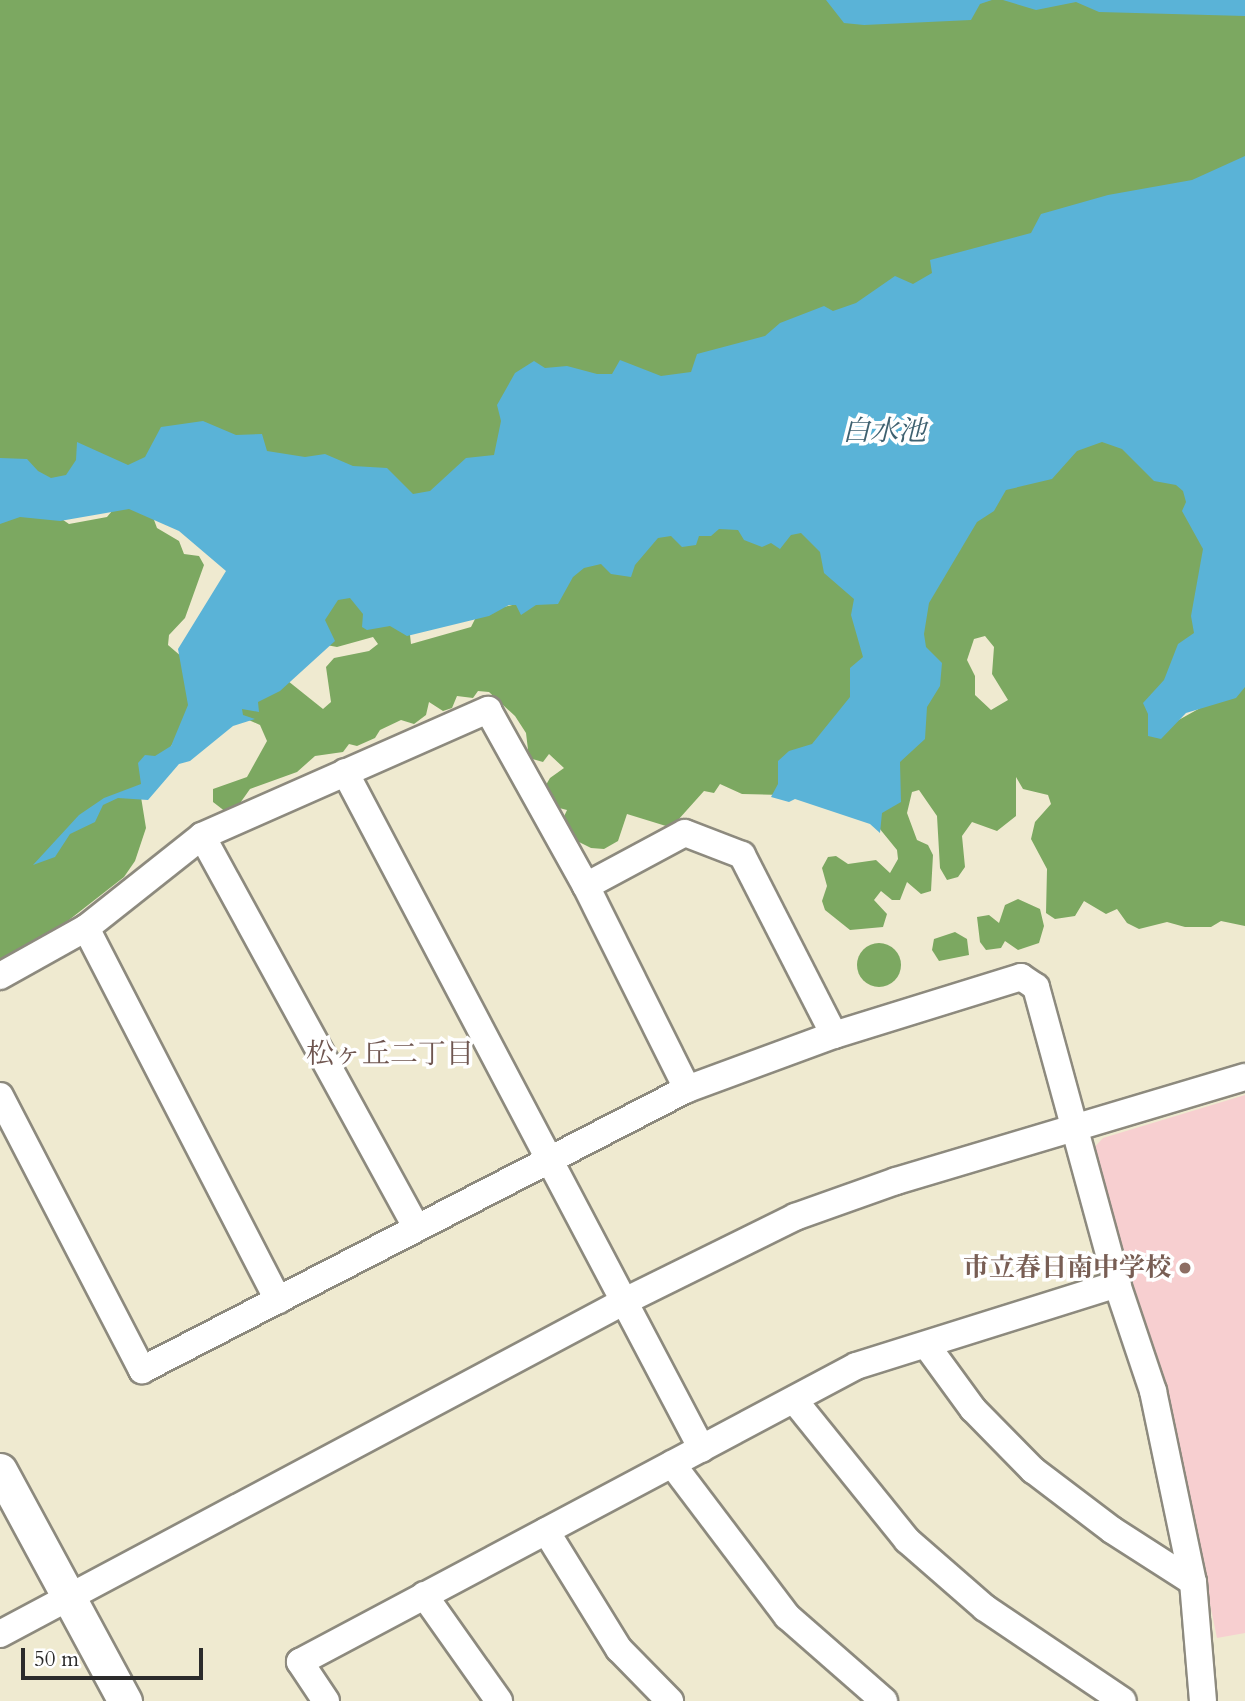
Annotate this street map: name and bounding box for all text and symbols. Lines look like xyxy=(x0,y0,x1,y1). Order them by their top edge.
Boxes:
water label: 白水池 xyxy=(842,414,926,448)
district label: 松ヶ丘二丁目 xyxy=(306,1037,474,1071)
place label: 市立春日南中学校 xyxy=(963,1252,1171,1284)
marker: 市立春日南中学校 xyxy=(1177,1260,1193,1276)
scale bar xyxy=(24,1634,206,1678)
text: 50 m xyxy=(34,1645,79,1674)

